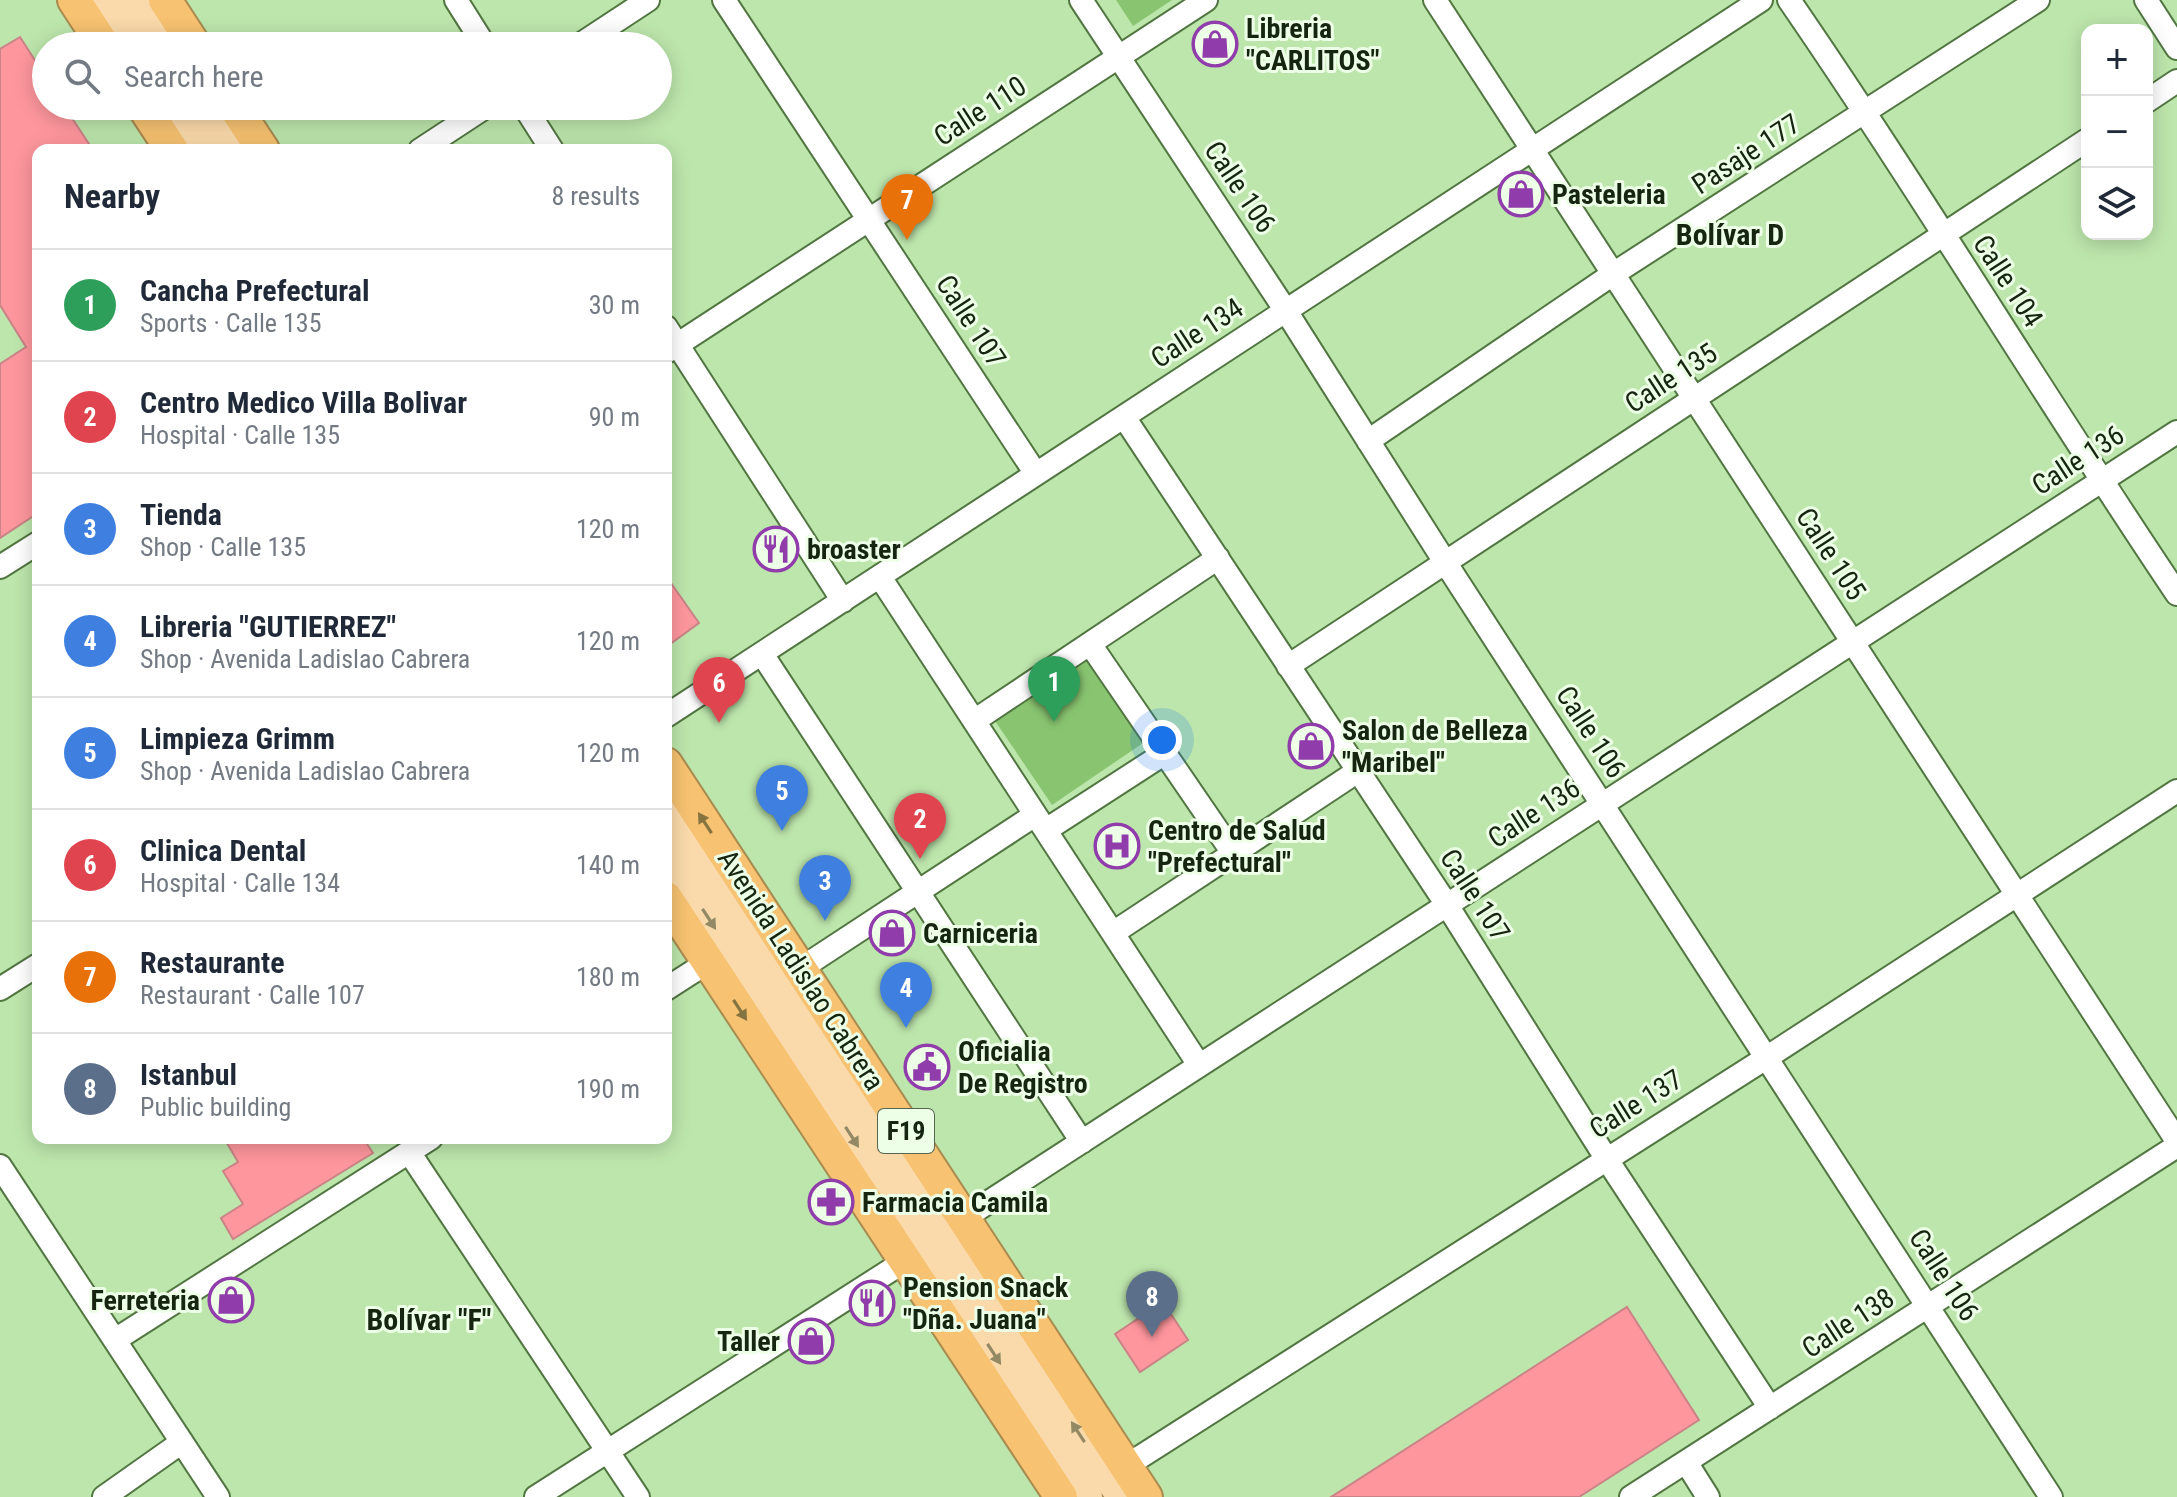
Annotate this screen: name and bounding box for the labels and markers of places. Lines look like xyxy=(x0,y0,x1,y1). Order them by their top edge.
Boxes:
place label: Libreria "CARLITOS" xyxy=(1246,12,1380,77)
shop icon: Libreria "CARLITOS" xyxy=(1191,20,1239,68)
shop icon: Pasteleria xyxy=(1497,170,1545,218)
pin: 7 xyxy=(881,174,933,240)
place label: Pasteleria xyxy=(1552,178,1666,211)
restaurant icon: broaster xyxy=(752,525,800,573)
place label: broaster xyxy=(807,533,901,566)
pin: 1 xyxy=(1028,656,1080,722)
pin: 6 xyxy=(693,657,745,723)
place label: Salon de Belleza "Maribel" xyxy=(1342,714,1528,779)
shop icon: Salon de Belleza "Maribel" xyxy=(1287,722,1335,770)
pin: 5 xyxy=(756,765,808,831)
pin: 2 xyxy=(894,793,946,859)
place label: Centro de Salud "Prefectural" xyxy=(1148,814,1326,879)
hospital icon: Centro de Salud "Prefectural" xyxy=(1093,822,1141,870)
pin: 3 xyxy=(799,855,851,921)
shop icon: Carniceria xyxy=(868,909,916,957)
place label: Carniceria xyxy=(923,917,1038,950)
pin: 4 xyxy=(880,962,932,1028)
place label: Oficialia De Registro xyxy=(958,1035,1088,1100)
public building icon: Oficialia De Registro xyxy=(903,1043,951,1091)
pharmacy icon: Farmacia Camila xyxy=(807,1178,855,1226)
place label: Farmacia Camila xyxy=(862,1186,1048,1219)
place label: Pension Snack "Dña. Juana" xyxy=(903,1271,1069,1336)
pin: 8 xyxy=(1126,1271,1178,1337)
shop icon: Ferreteria xyxy=(207,1276,255,1324)
restaurant icon: Pension Snack "Dña. Juana" xyxy=(848,1279,896,1327)
place label: Ferreteria xyxy=(90,1284,200,1317)
shop icon: Taller xyxy=(787,1317,835,1365)
place label: Taller xyxy=(717,1325,780,1358)

